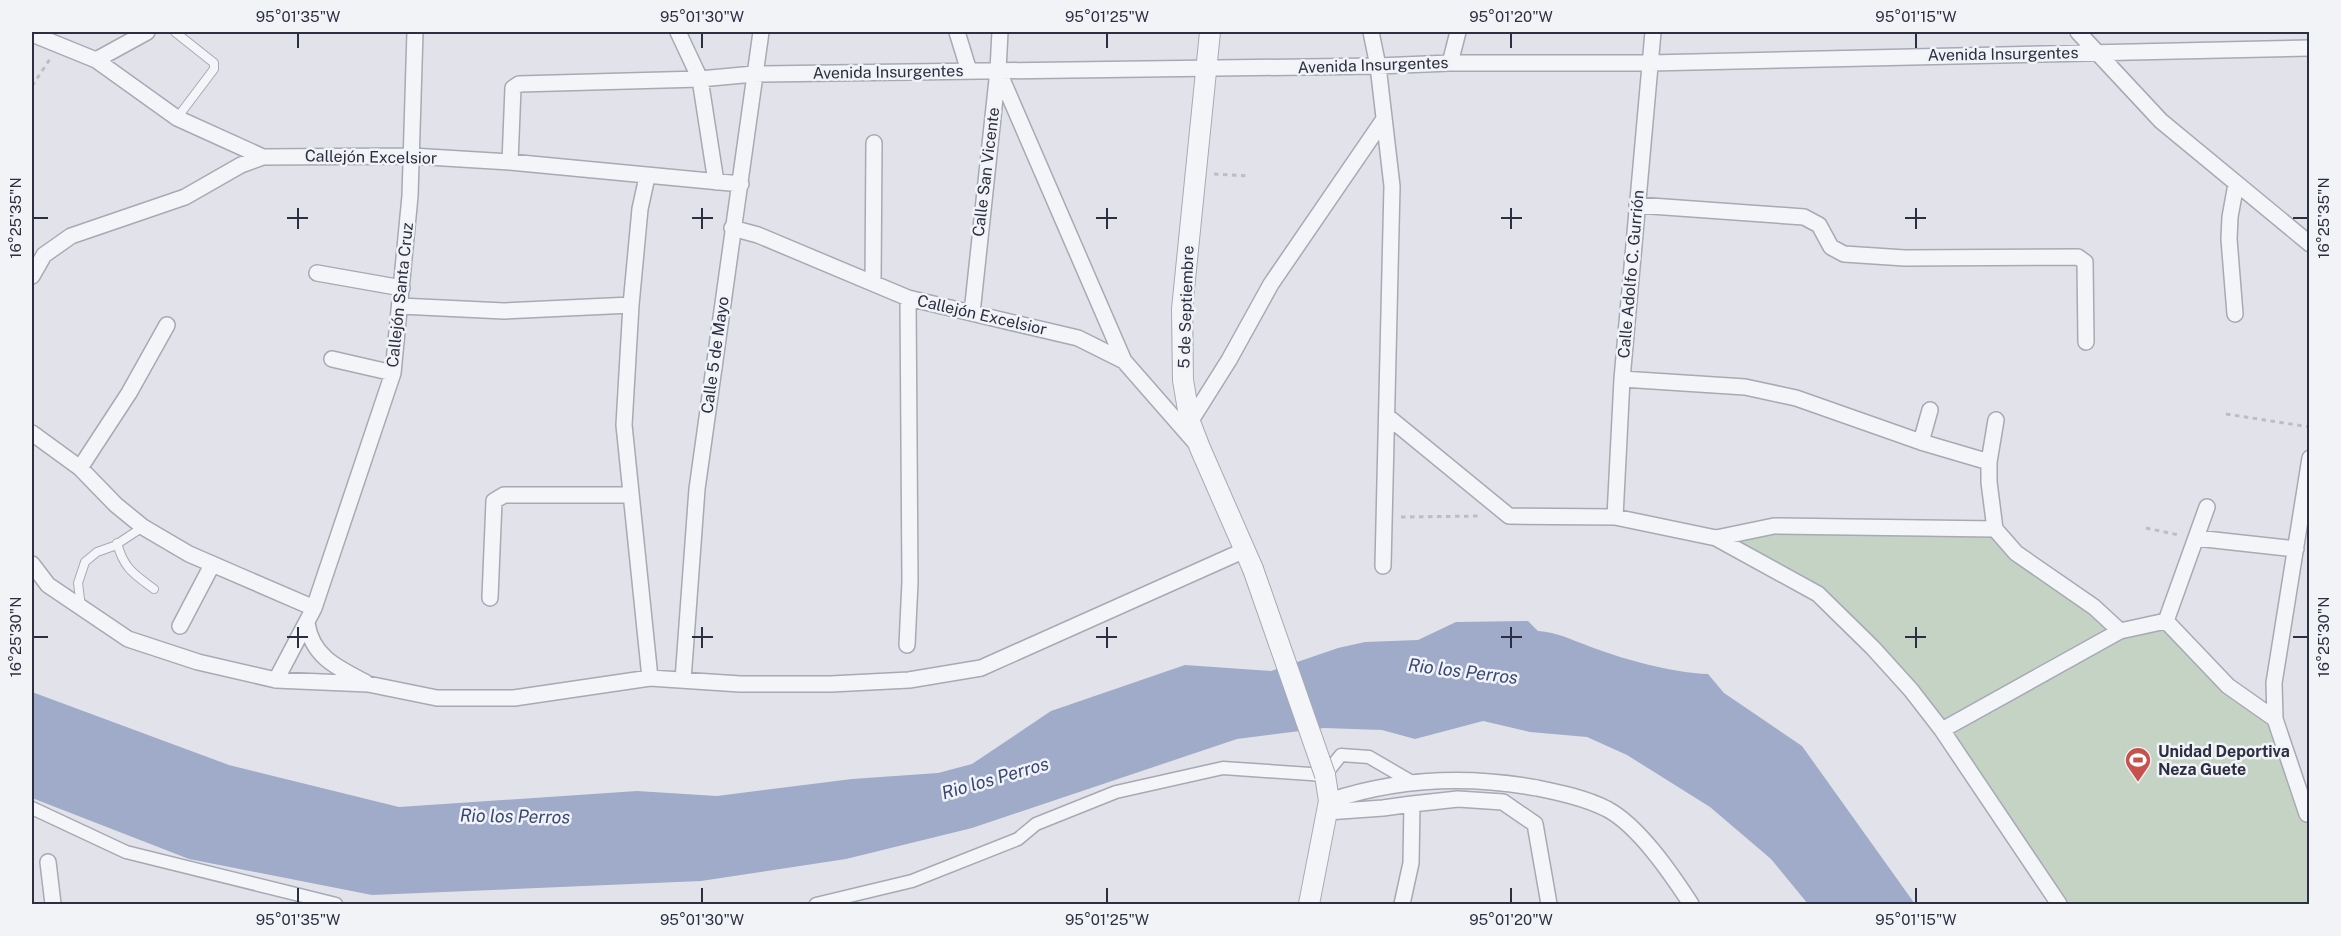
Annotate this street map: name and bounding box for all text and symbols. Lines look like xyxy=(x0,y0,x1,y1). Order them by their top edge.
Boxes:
text: 95°01'35"W xyxy=(256,8,340,25)
text: 95°01'30"W xyxy=(660,8,744,25)
text: 95°01'25"W xyxy=(1065,8,1149,25)
text: 95°01'20"W xyxy=(1469,8,1553,25)
text: 95°01'15"W xyxy=(1875,8,1957,25)
street label: Avenida Insurgentes xyxy=(1927,43,2079,65)
street label: Avenida Insurgentes xyxy=(1297,53,1449,77)
street label: Avenida Insurgentes xyxy=(812,61,964,83)
street label: Calle San Vicente xyxy=(969,106,1003,238)
street label: Callejón Excelsior xyxy=(305,146,437,168)
text: 16°25'35"N xyxy=(7,177,24,259)
text: 16°25'35"N xyxy=(2315,177,2332,259)
street label: Calle Adolfo C. Gurrión xyxy=(1614,189,1648,359)
street label: Callejón Santa Cruz xyxy=(383,221,417,368)
street label: 5 de Septiembre xyxy=(1174,245,1198,369)
street label: Callejón Excelsior xyxy=(915,291,1049,339)
street label: Calle 5 de Mayo xyxy=(697,295,733,415)
text: 16°25'30"N xyxy=(7,597,24,677)
text: 16°25'30"N xyxy=(2315,597,2332,677)
water label: Rio los Perros xyxy=(1407,654,1519,688)
place label: Unidad Deportiva Neza Guete xyxy=(2158,742,2290,779)
sports icon: Unidad Deportiva Neza Guete xyxy=(2123,745,2153,783)
water label: Rio los Perros xyxy=(939,753,1051,803)
water label: Rio los Perros xyxy=(460,805,571,827)
text: 95°01'35"W xyxy=(256,911,340,928)
text: 95°01'30"W xyxy=(660,911,744,928)
text: 95°01'25"W xyxy=(1065,911,1149,928)
text: 95°01'20"W xyxy=(1469,911,1553,928)
text: 95°01'15"W xyxy=(1875,911,1957,928)

